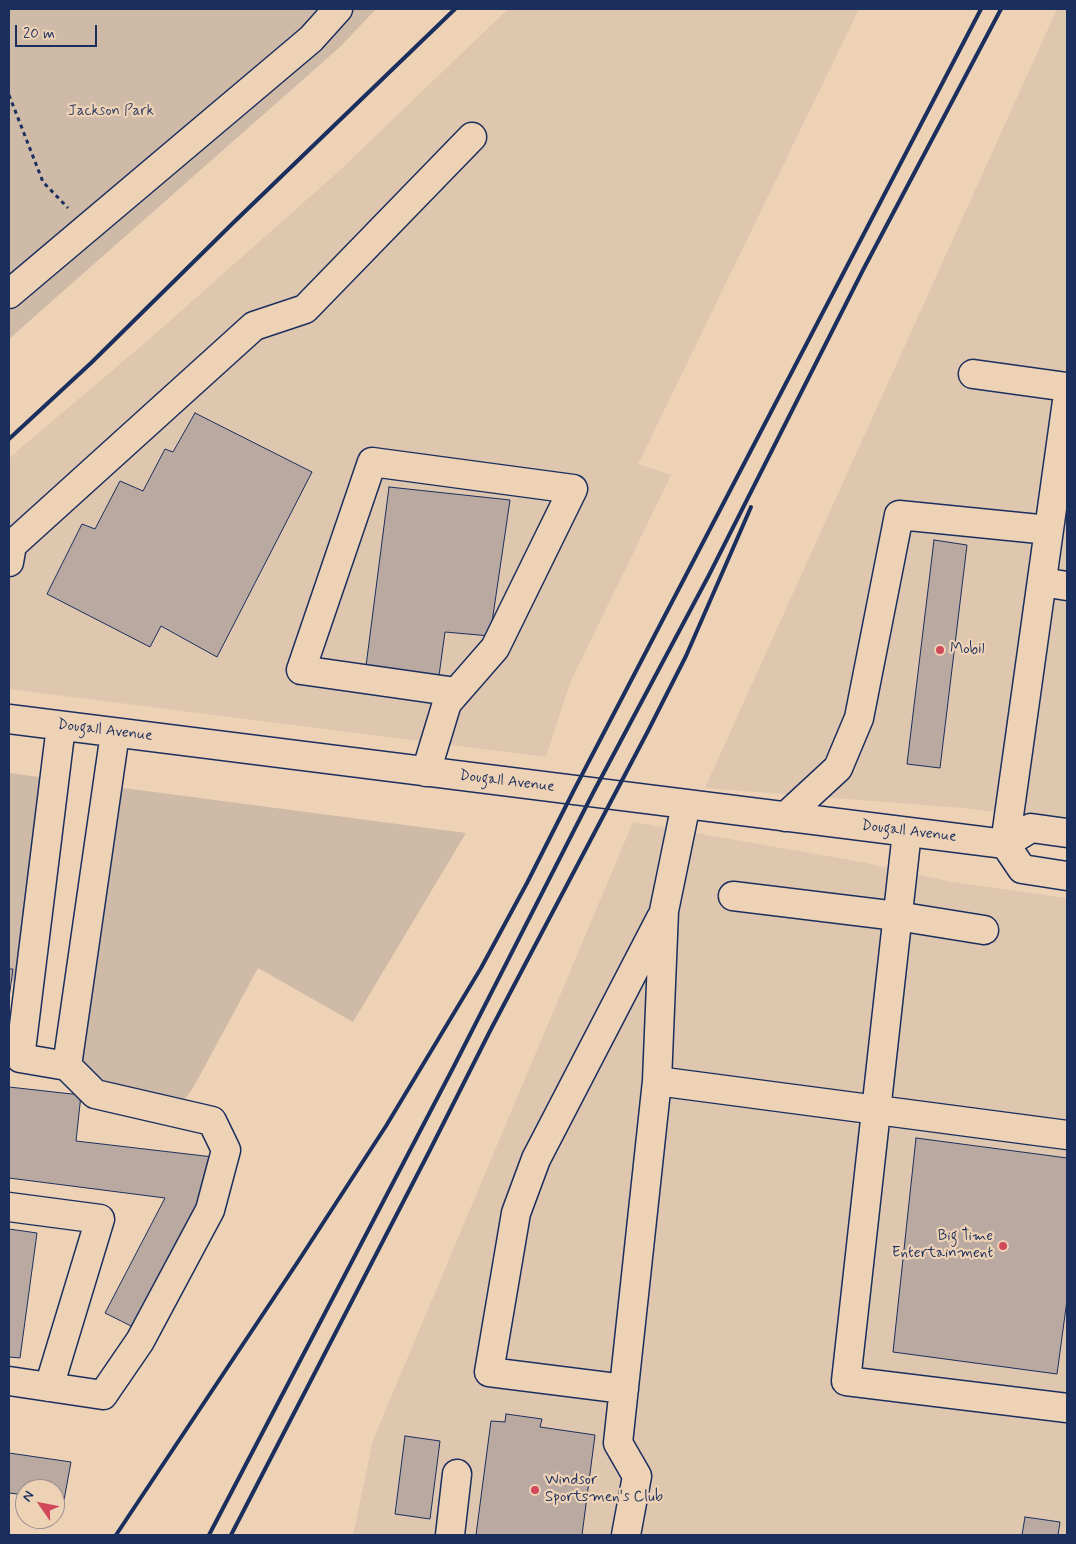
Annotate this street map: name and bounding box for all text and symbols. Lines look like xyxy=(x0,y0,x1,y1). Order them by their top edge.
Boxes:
scale bar xyxy=(18,15,100,47)
text: 20 m xyxy=(23,24,55,44)
park label: Jackson Park xyxy=(68,103,154,121)
place label: Mobil xyxy=(950,641,985,659)
marker: Mobil xyxy=(934,644,946,656)
street label: Dougall Avenue xyxy=(56,716,154,746)
street label: Dougall Avenue xyxy=(458,767,556,797)
street label: Dougall Avenue xyxy=(860,817,958,847)
place label: Big Time Entertainment xyxy=(892,1228,993,1263)
marker: Big Time Entertainment xyxy=(997,1240,1009,1252)
place label: Windsor Sportsmen's Club xyxy=(545,1472,663,1507)
north arrow xyxy=(15,1479,65,1529)
marker: Windsor Sportsmen's Club xyxy=(529,1484,541,1496)
text: N xyxy=(18,1488,38,1505)

